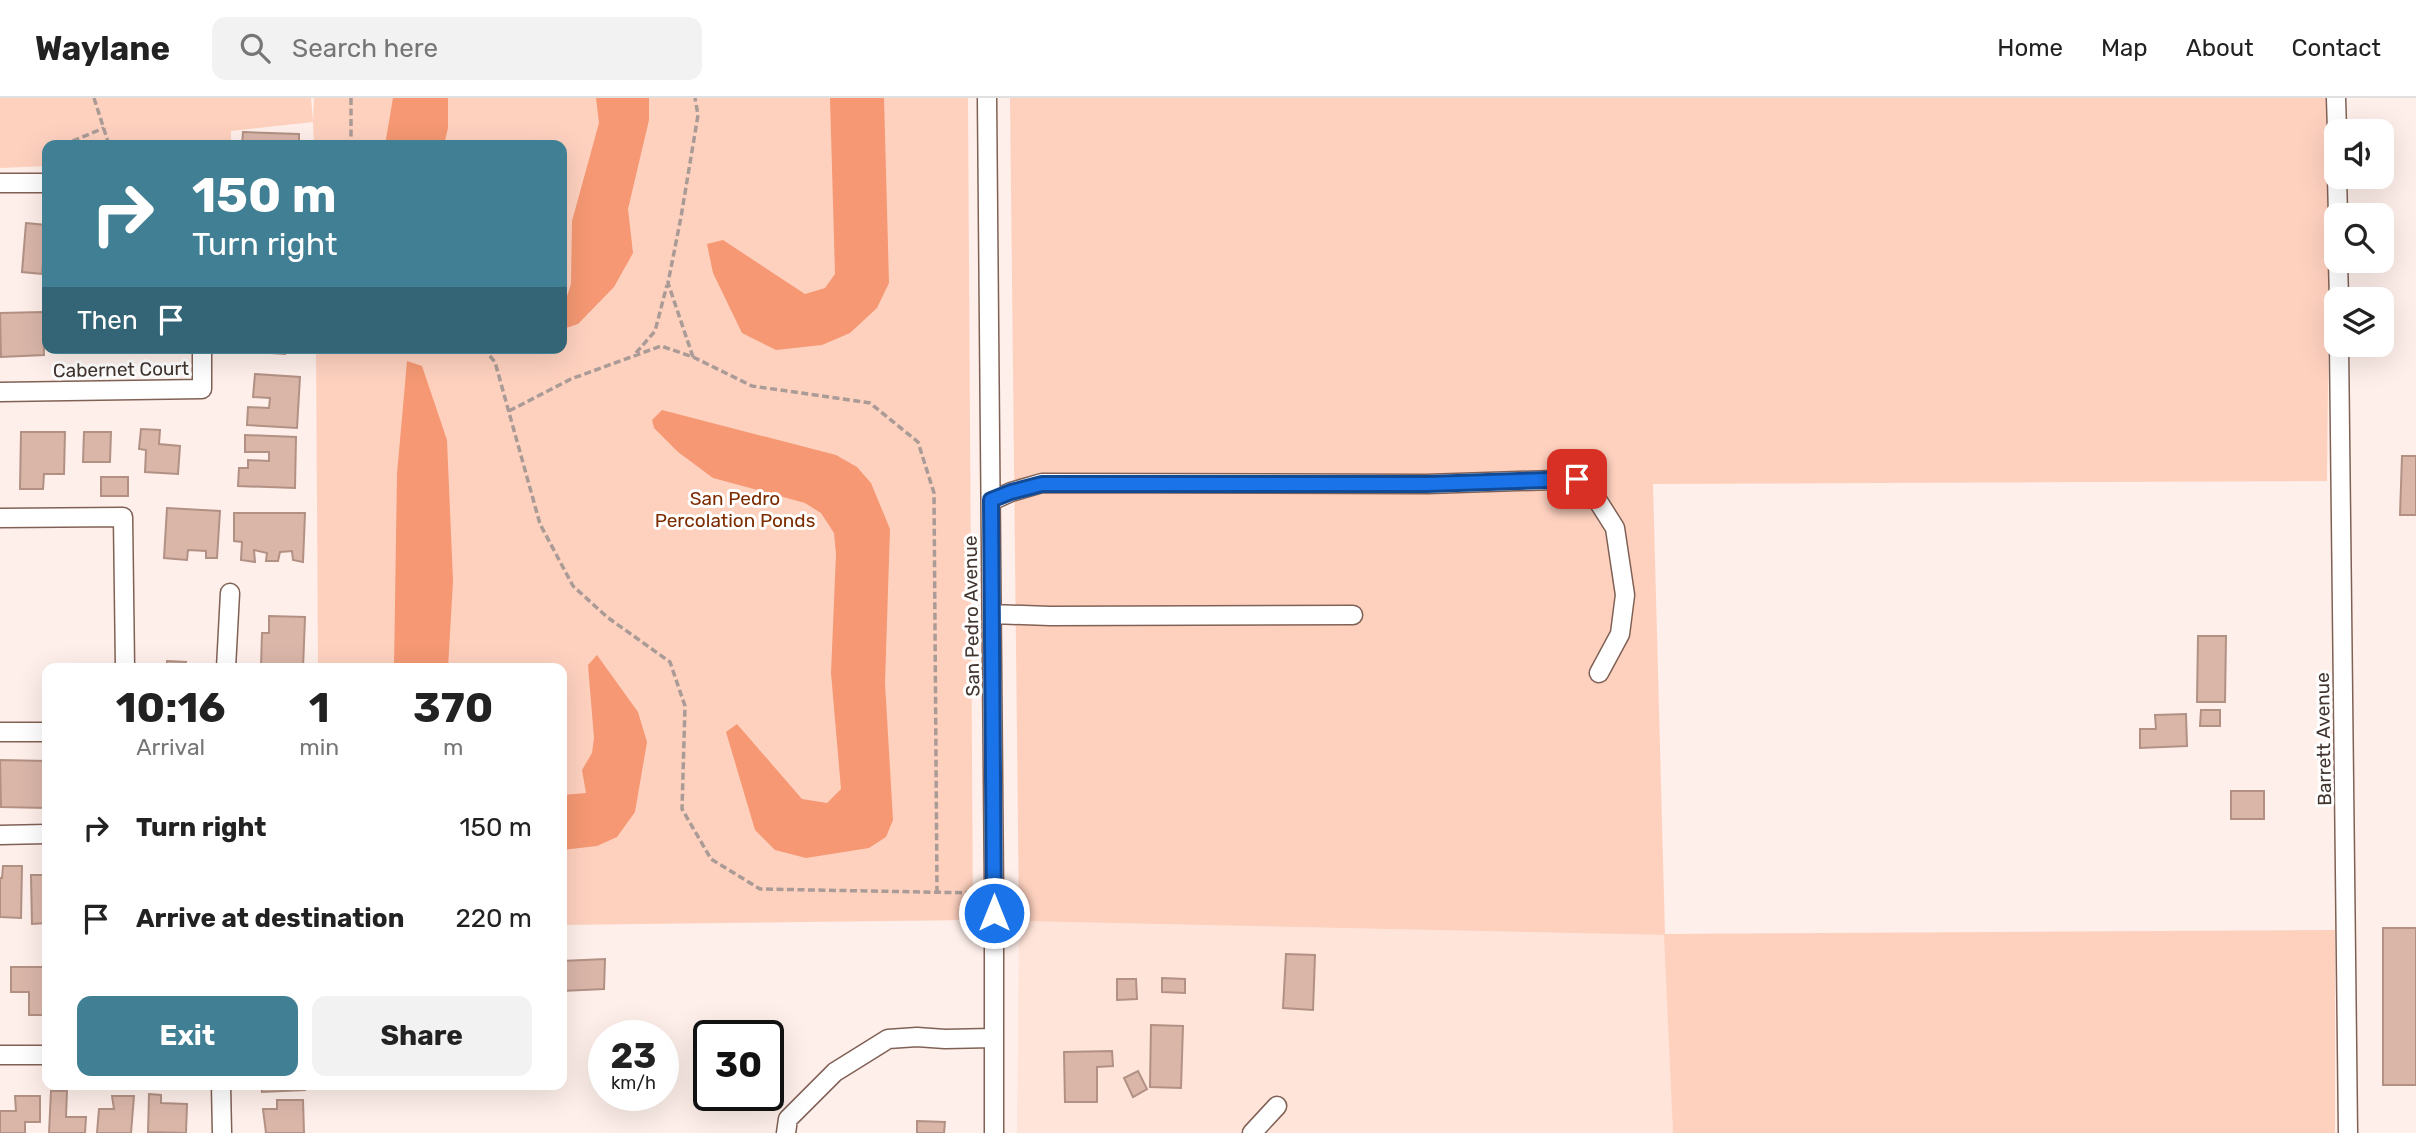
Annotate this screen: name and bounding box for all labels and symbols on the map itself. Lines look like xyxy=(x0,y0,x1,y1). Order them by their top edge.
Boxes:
street label: Cabernet Court xyxy=(53,357,190,382)
pin xyxy=(1547,449,1607,509)
park label: San Pedro Percolation Ponds xyxy=(655,487,815,532)
street label: San Pedro Avenue xyxy=(959,535,984,697)
street label: Barrett Avenue xyxy=(2311,672,2336,806)
position arrow xyxy=(957,876,1031,950)
speed limit sign: 30 xyxy=(693,1020,784,1111)

